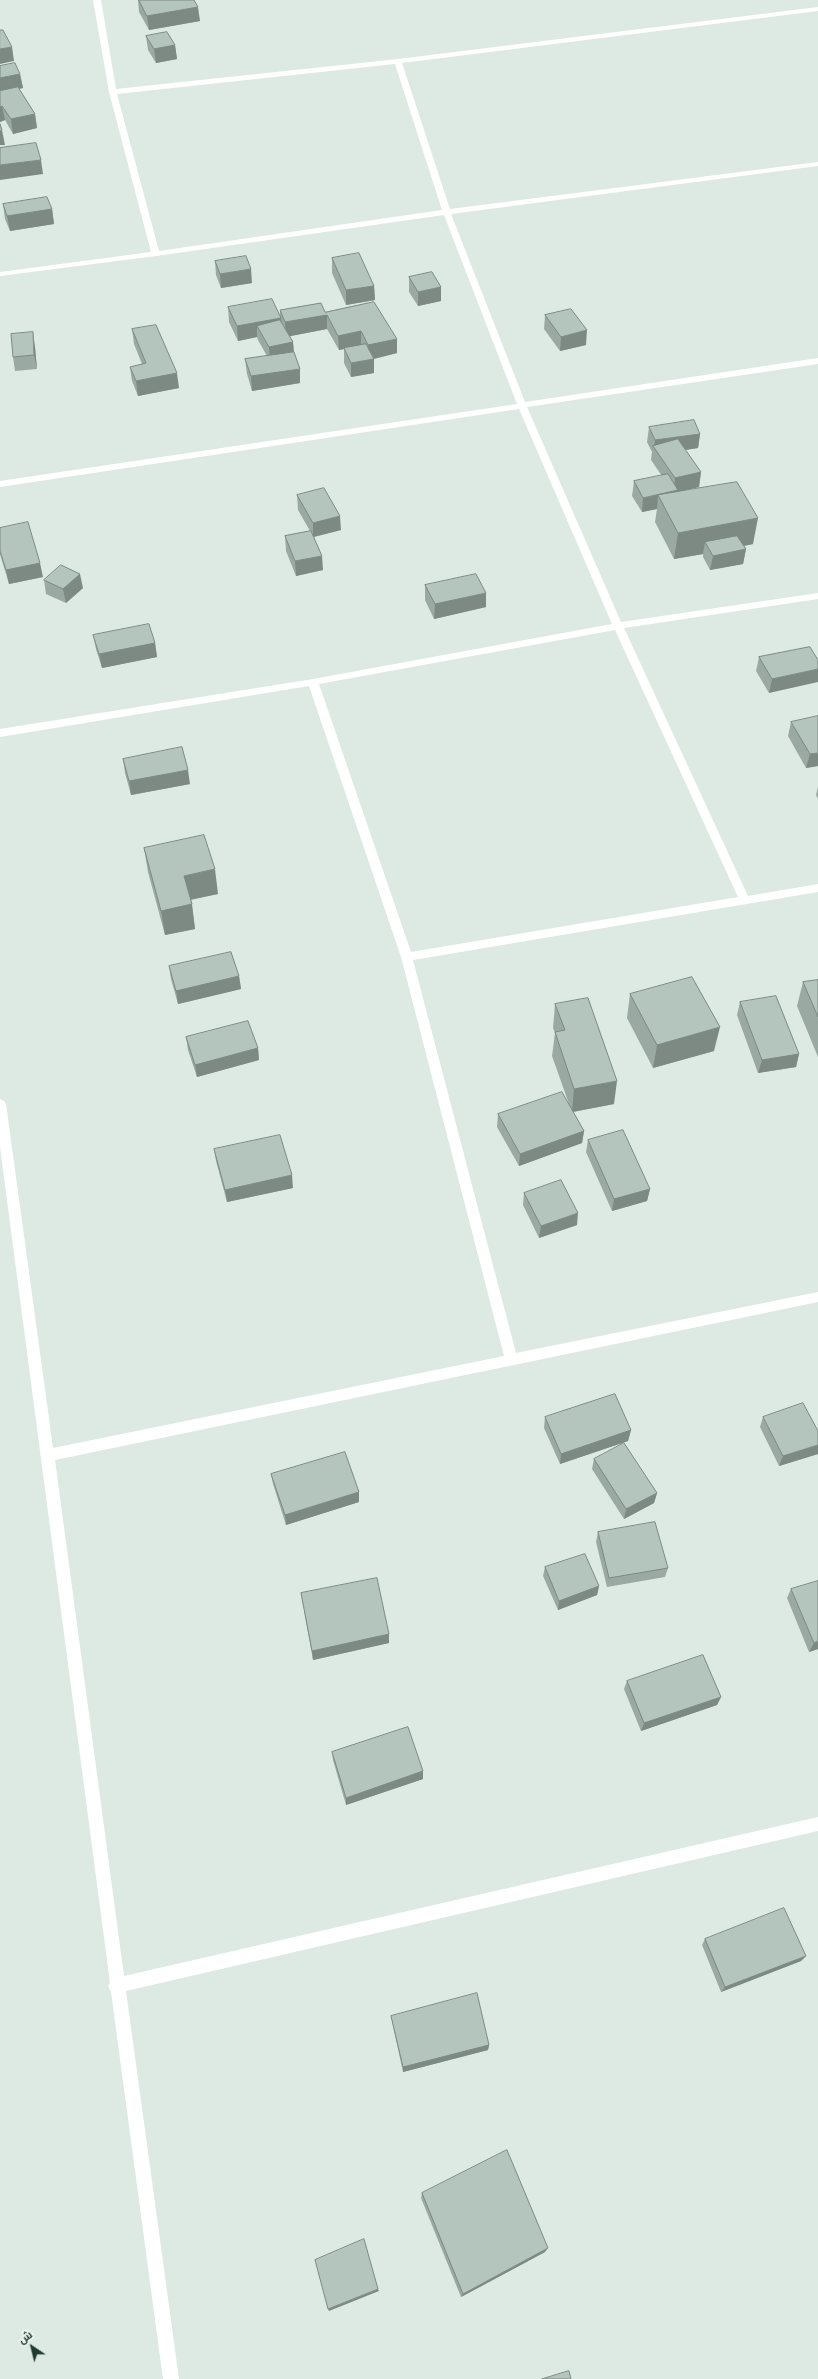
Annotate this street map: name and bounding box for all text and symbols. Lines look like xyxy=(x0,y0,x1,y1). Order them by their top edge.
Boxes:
north arrow xyxy=(12,2327,52,2367)
text: ش xyxy=(16,2328,34,2346)

